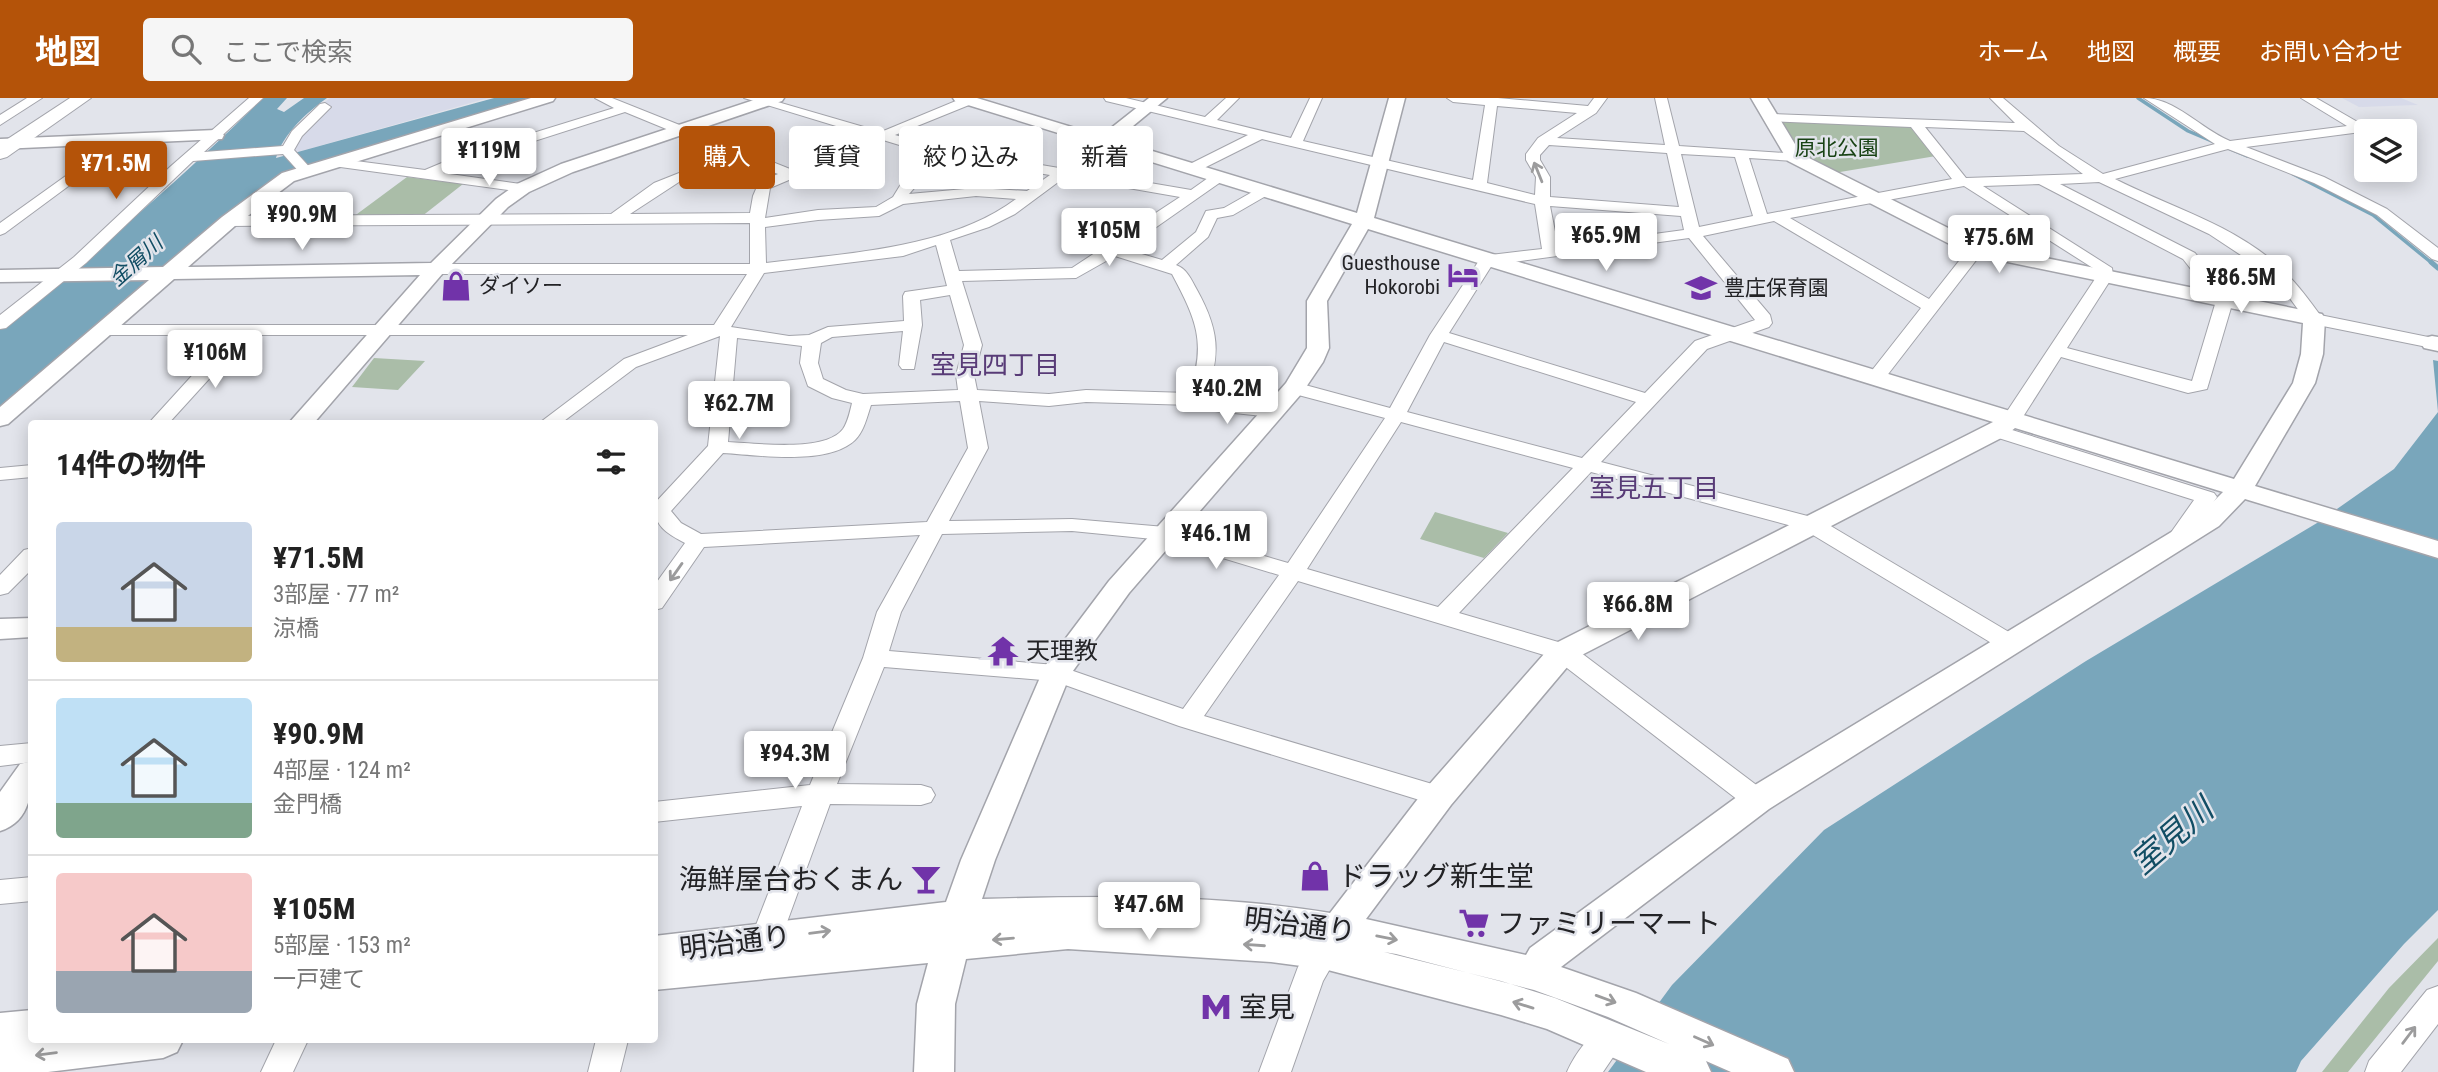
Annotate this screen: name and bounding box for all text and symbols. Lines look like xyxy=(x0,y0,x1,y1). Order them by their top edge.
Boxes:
search box xyxy=(143,18,633,81)
icon: search xyxy=(167,30,205,68)
text: 地図 xyxy=(35,32,101,71)
text: ここで検索 xyxy=(223,37,353,67)
text: ホーム xyxy=(1978,38,2049,66)
text: 地図 xyxy=(2087,38,2135,66)
text: 概要 xyxy=(2173,38,2221,66)
text: お問い合わせ xyxy=(2259,38,2403,66)
map controls xyxy=(2354,119,2417,182)
button: layers xyxy=(2354,119,2417,182)
chip: 購入 xyxy=(679,126,775,189)
chip: 賃貸 xyxy=(789,126,885,189)
chip: 絞り込み xyxy=(899,126,1043,189)
chip: 新着 xyxy=(1057,126,1153,189)
pin: ¥119M xyxy=(440,129,538,188)
park label: 原北公園 xyxy=(1795,136,1879,160)
text: ¥119M xyxy=(457,137,521,164)
pin: ¥71.5M xyxy=(59,141,173,201)
text: ¥71.5M xyxy=(81,150,151,177)
one-way arrow xyxy=(1531,162,1544,183)
pin: ¥90.9M xyxy=(245,192,359,252)
text: ¥90.9M xyxy=(267,201,337,228)
pin: ¥105M xyxy=(1060,208,1158,268)
pin: ¥65.9M xyxy=(1549,214,1663,273)
pin: ¥75.6M xyxy=(1942,216,2056,275)
text: ¥105M xyxy=(1077,217,1141,244)
text: ¥65.9M xyxy=(1571,222,1641,249)
text: ¥75.6M xyxy=(1964,224,2034,251)
water label: 金屑川 xyxy=(105,230,169,291)
place label: Guesthouse Hokorobi xyxy=(1342,251,1440,299)
pin: ¥86.5M xyxy=(2184,256,2298,315)
hotel icon: Guesthouse Hokorobi xyxy=(1446,258,1480,292)
text: ¥86.5M xyxy=(2206,264,2276,291)
shop icon: ダイソー xyxy=(439,269,473,303)
school or university icon: 豊庄保育園 xyxy=(1684,271,1718,305)
place label: ダイソー xyxy=(479,274,563,298)
place label: 豊庄保育園 xyxy=(1724,276,1829,300)
pin: ¥106M xyxy=(166,330,264,390)
text: ¥106M xyxy=(183,339,247,366)
district label: 室見四丁目 xyxy=(930,350,1060,380)
pin: ¥40.2M xyxy=(1170,366,1284,426)
text: ¥40.2M xyxy=(1192,375,1262,402)
pin: ¥62.7M xyxy=(682,382,796,441)
text: ¥62.7M xyxy=(704,390,774,417)
icon: filters xyxy=(592,443,630,481)
text: 14件の物件 xyxy=(56,447,206,482)
district label: 室見五丁目 xyxy=(1589,473,1719,503)
pin: ¥46.1M xyxy=(1159,512,1273,571)
text: ¥46.1M xyxy=(1181,520,1251,547)
text: ¥71.5M xyxy=(273,540,364,575)
icon: home xyxy=(112,550,196,634)
one-way arrow xyxy=(669,562,683,581)
text: 3部屋 · 77 m² xyxy=(273,581,399,608)
pin: ¥66.8M xyxy=(1581,582,1695,642)
text: ¥66.8M xyxy=(1603,591,1673,618)
text: 涼橋 xyxy=(273,615,319,642)
temple icon: 天理教 xyxy=(986,634,1020,668)
place label: 天理教 xyxy=(1026,637,1098,665)
text: ¥90.9M xyxy=(273,716,364,751)
icon: home xyxy=(112,726,196,810)
pin: ¥94.3M xyxy=(738,732,852,791)
text: ¥94.3M xyxy=(760,740,830,767)
text: 4部屋 · 124 m² xyxy=(273,757,411,784)
water label: 室見川 xyxy=(2123,788,2223,882)
text: 金門橋 xyxy=(273,791,342,818)
shop icon: ドラッグ新生堂 xyxy=(1298,859,1332,893)
place label: ドラッグ新生堂 xyxy=(1338,860,1534,893)
bar icon: 海鮮屋台おくまん xyxy=(909,862,943,896)
place label: 海鮮屋台おくまん xyxy=(679,863,903,896)
pin: ¥47.6M xyxy=(1092,882,1206,942)
text: ¥105M xyxy=(273,891,356,926)
text: ¥47.6M xyxy=(1114,891,1184,918)
icon: home xyxy=(112,901,196,985)
street label: 明治通り xyxy=(1242,902,1358,949)
supermarket icon: ファミリーマート xyxy=(1457,906,1491,940)
place label: ファミリーマート xyxy=(1497,907,1721,940)
street label: 明治通り xyxy=(677,919,793,966)
one-way arrow xyxy=(808,926,830,939)
one-way arrow xyxy=(1375,931,1398,945)
text: 5部屋 · 153 m² xyxy=(273,932,411,959)
one-way arrow xyxy=(992,933,1015,946)
one-way arrow xyxy=(1243,938,1266,951)
text: 一戸建て xyxy=(273,966,365,993)
metro station icon: 室見 xyxy=(1199,990,1233,1024)
place label: 室見 xyxy=(1239,991,1295,1024)
one-way arrow xyxy=(1594,994,1616,1006)
one-way arrow xyxy=(1513,998,1535,1011)
one-way arrow xyxy=(2401,1027,2416,1045)
one-way arrow xyxy=(1693,1035,1714,1048)
one-way arrow xyxy=(35,1048,58,1061)

